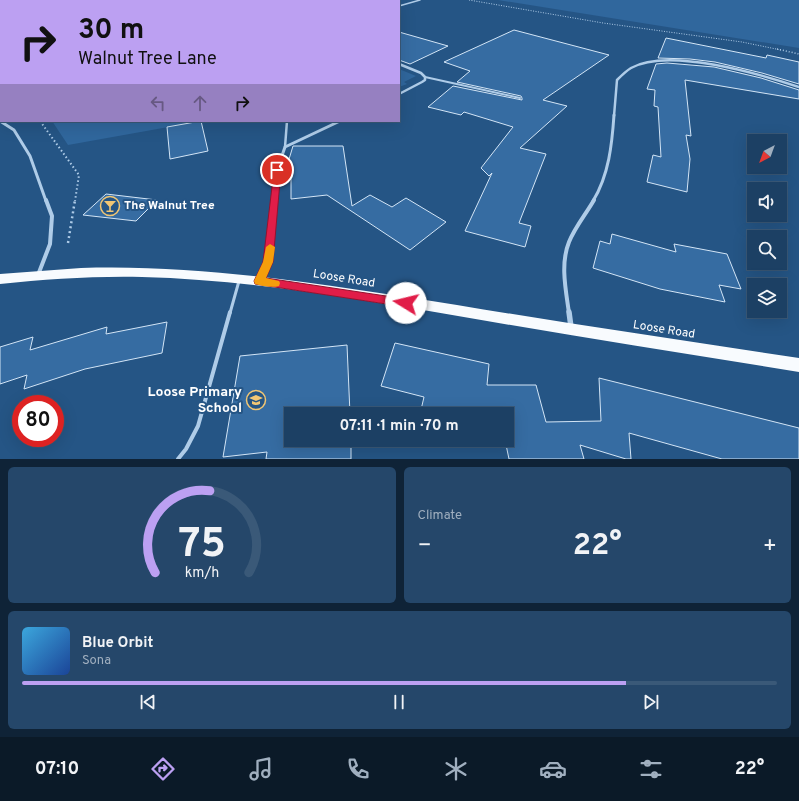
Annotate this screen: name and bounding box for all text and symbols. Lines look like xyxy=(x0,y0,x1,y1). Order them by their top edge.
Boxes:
text: 30 m xyxy=(78,13,144,49)
icon: right xyxy=(12,16,64,68)
text: Walnut Tree Lane xyxy=(78,48,217,71)
icon: left xyxy=(147,92,169,114)
icon: ahead xyxy=(189,92,211,114)
icon: right xyxy=(231,92,253,114)
north arrow xyxy=(747,134,787,174)
map controls xyxy=(747,134,787,318)
pin xyxy=(260,153,294,187)
icon: arrive xyxy=(266,159,288,181)
button: sound xyxy=(747,182,787,222)
bar icon: The Walnut Tree xyxy=(99,195,121,217)
place label: The Walnut Tree xyxy=(124,198,215,214)
button: search xyxy=(747,230,787,270)
street label: Loose Road xyxy=(312,266,376,292)
button: layers xyxy=(747,278,787,318)
position arrow xyxy=(385,282,427,324)
street label: Loose Road xyxy=(632,317,696,343)
place label: Loose Primary School xyxy=(147,384,242,417)
school or university icon: Loose Primary School xyxy=(245,389,267,411)
speed limit sign: 80 xyxy=(12,395,64,447)
text: 07:11 · 1 min · 70 m xyxy=(339,417,459,436)
text: Climate xyxy=(418,508,462,524)
text: 75 xyxy=(178,519,226,572)
text: 22° xyxy=(573,528,622,565)
text: − xyxy=(418,533,432,560)
text: + xyxy=(763,533,777,560)
text: km/h xyxy=(184,564,219,582)
text: Blue Orbit xyxy=(82,634,153,653)
text: Sona xyxy=(82,653,111,669)
icon: previous xyxy=(137,691,159,713)
icon: pause xyxy=(388,691,410,713)
icon: next xyxy=(640,691,662,713)
icon: directions xyxy=(149,755,177,783)
icon: music xyxy=(247,755,275,783)
icon: phone xyxy=(344,755,372,783)
icon: climate xyxy=(442,755,470,783)
icon: car xyxy=(539,755,567,783)
icon: filters xyxy=(637,755,665,783)
text: 07:10 xyxy=(35,758,79,781)
text: 22° xyxy=(735,758,764,781)

